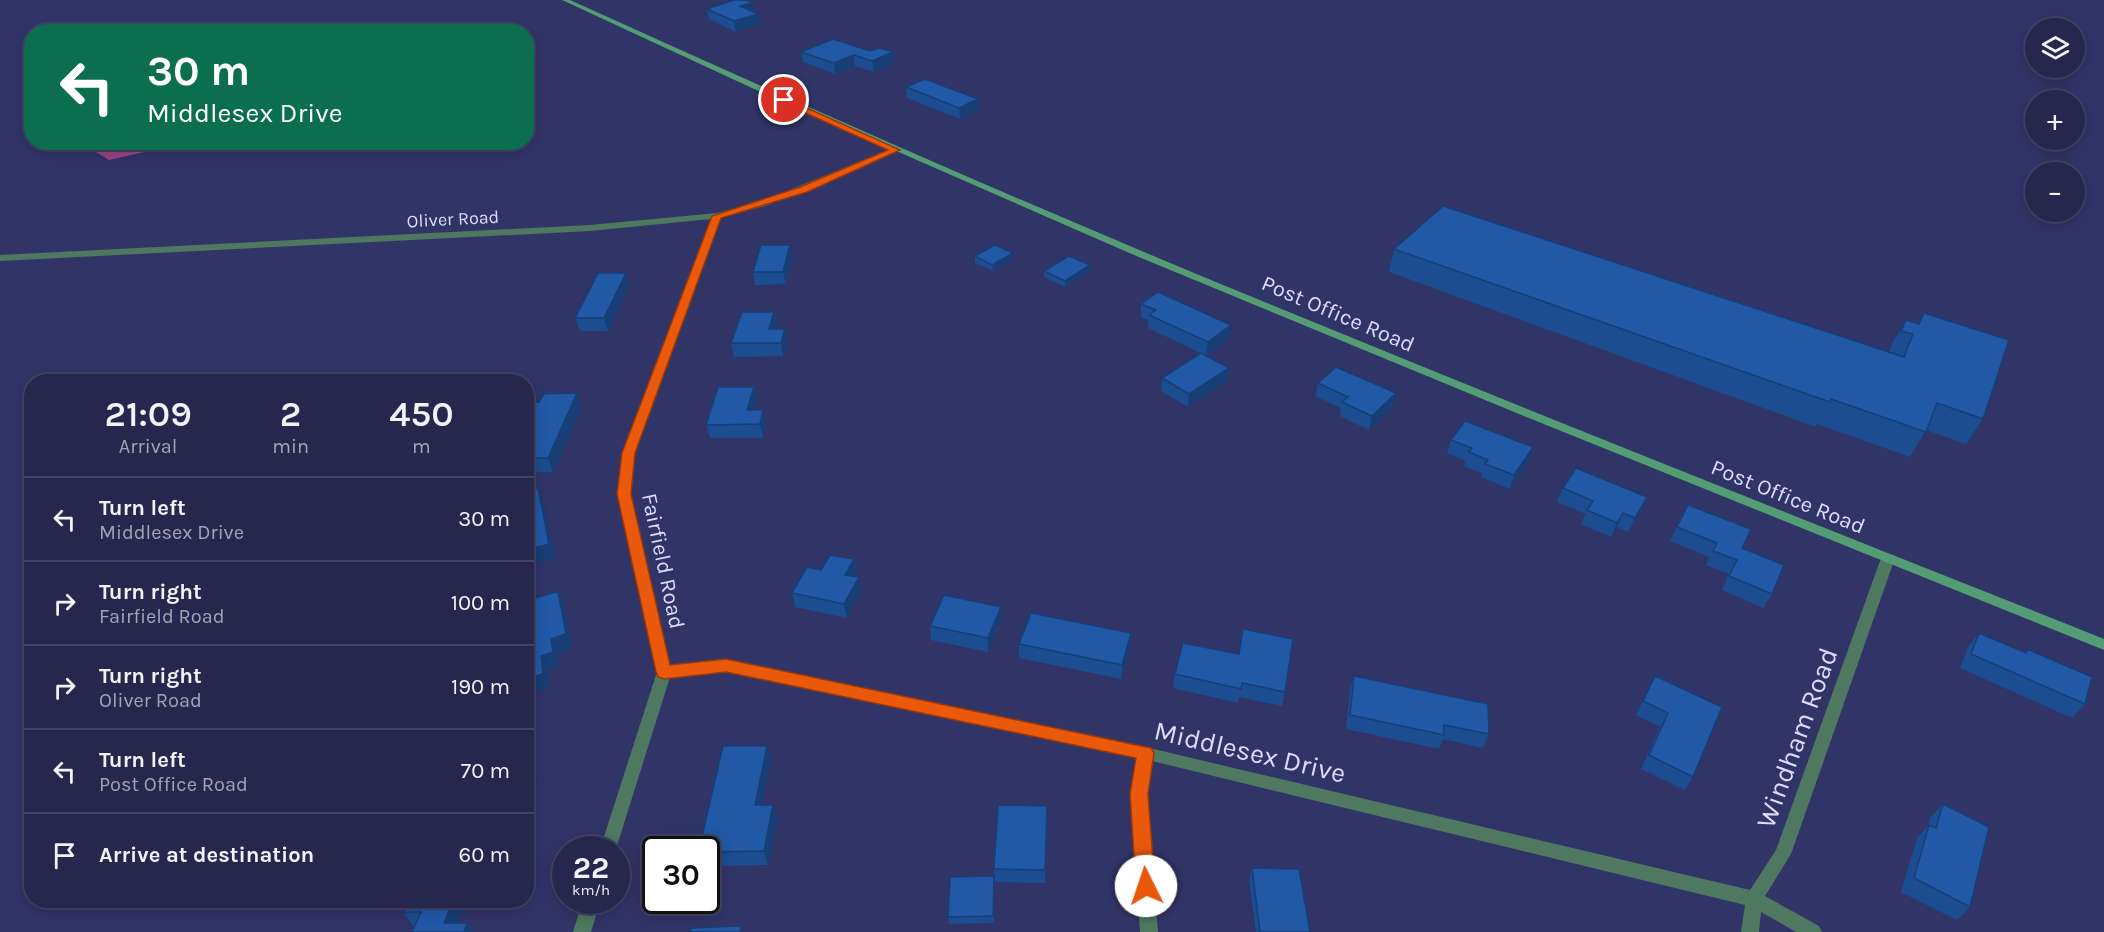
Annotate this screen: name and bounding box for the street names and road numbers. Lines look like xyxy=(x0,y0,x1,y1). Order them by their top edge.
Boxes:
street label: Oliver Road xyxy=(406,206,500,232)
street label: Post Office Road xyxy=(1258,270,1418,358)
street label: Post Office Road xyxy=(1707,454,1869,540)
street label: Fairfield Road xyxy=(636,491,690,631)
street label: Windham Road xyxy=(1750,644,1844,832)
street label: Middlesex Drive xyxy=(1151,714,1349,790)

